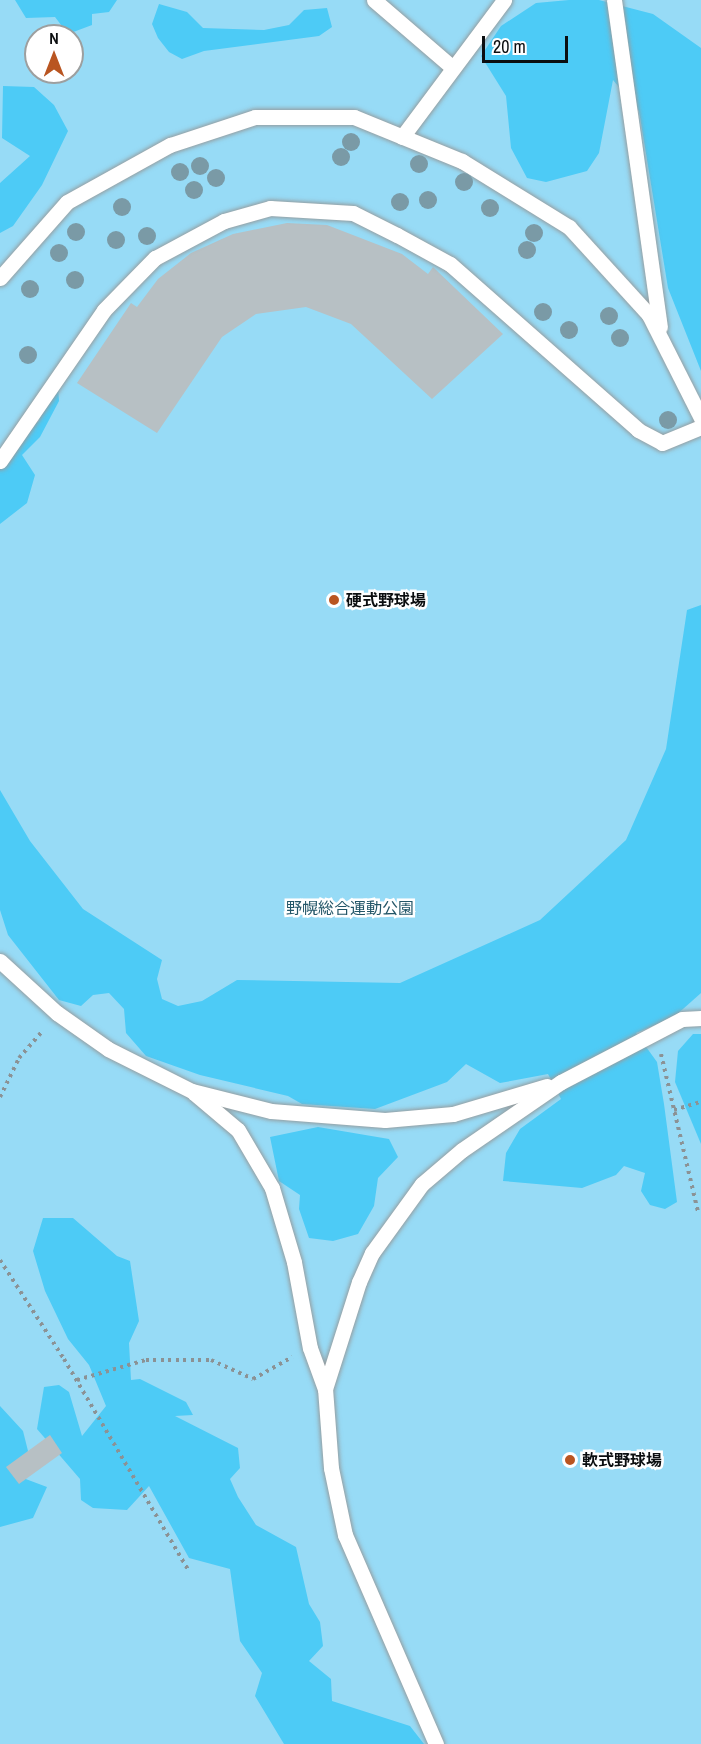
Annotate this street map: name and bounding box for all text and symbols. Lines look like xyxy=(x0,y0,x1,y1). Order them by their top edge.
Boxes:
north arrow xyxy=(24,24,84,84)
scale bar xyxy=(485,24,570,62)
text: N xyxy=(49,27,59,49)
text: 20 m xyxy=(493,34,526,59)
place label: 硬式野球場 xyxy=(346,590,426,610)
marker: 硬式野球場 xyxy=(327,593,341,607)
park label: 野幌総合運動公園 xyxy=(286,898,414,918)
place label: 軟式野球場 xyxy=(582,1450,662,1470)
marker: 軟式野球場 xyxy=(563,1453,577,1467)

